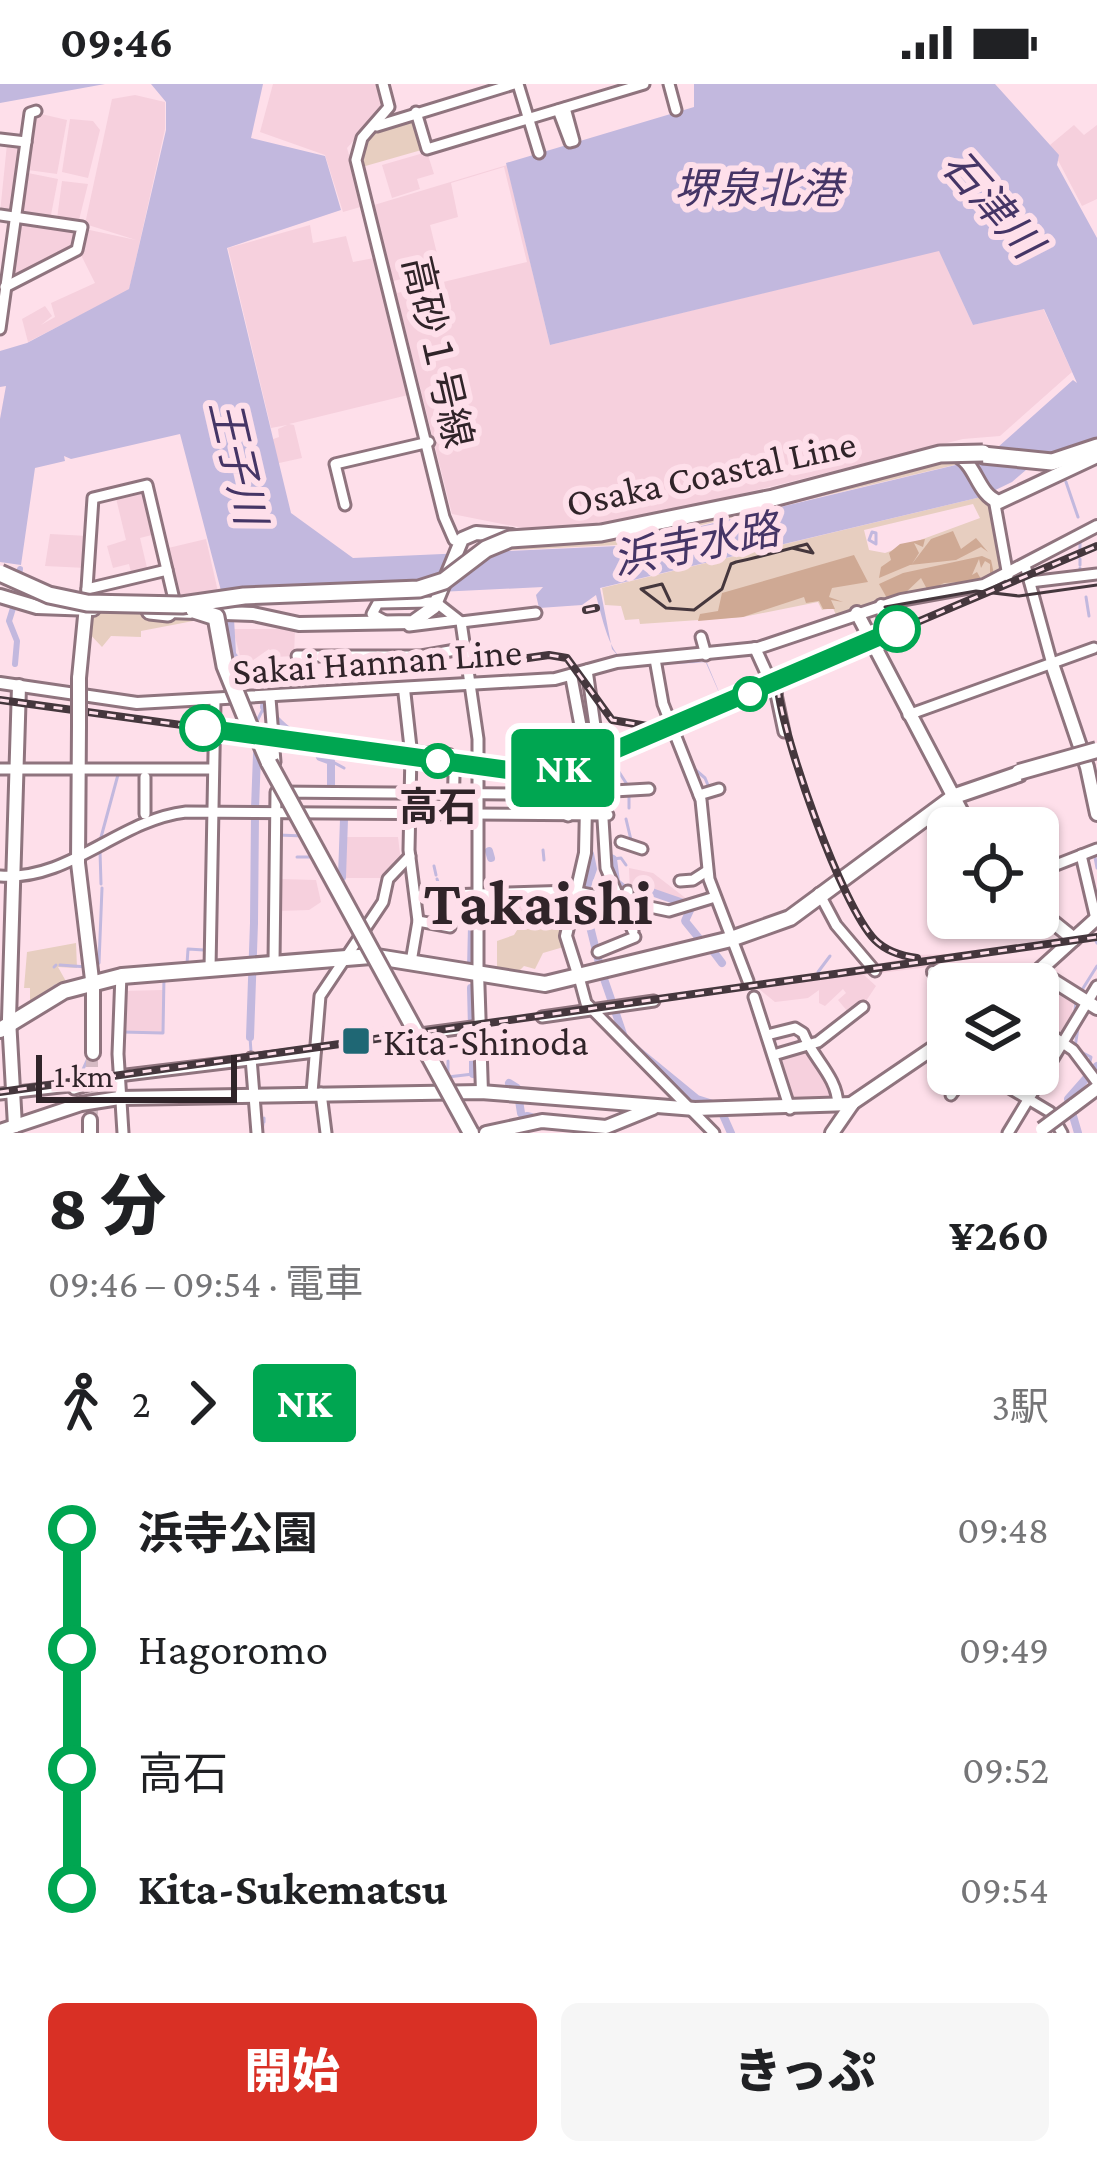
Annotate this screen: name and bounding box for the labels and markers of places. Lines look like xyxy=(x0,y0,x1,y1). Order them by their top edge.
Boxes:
unlabelled marker xyxy=(875,607,919,651)
unlabelled marker xyxy=(734,678,766,710)
unlabelled marker xyxy=(181,706,225,750)
marker: 高石 xyxy=(422,745,454,777)
place label: 高石 xyxy=(399,785,477,828)
place label: Kita-Shinoda xyxy=(383,1020,589,1063)
marker: Kita-Shinoda xyxy=(340,1025,372,1057)

